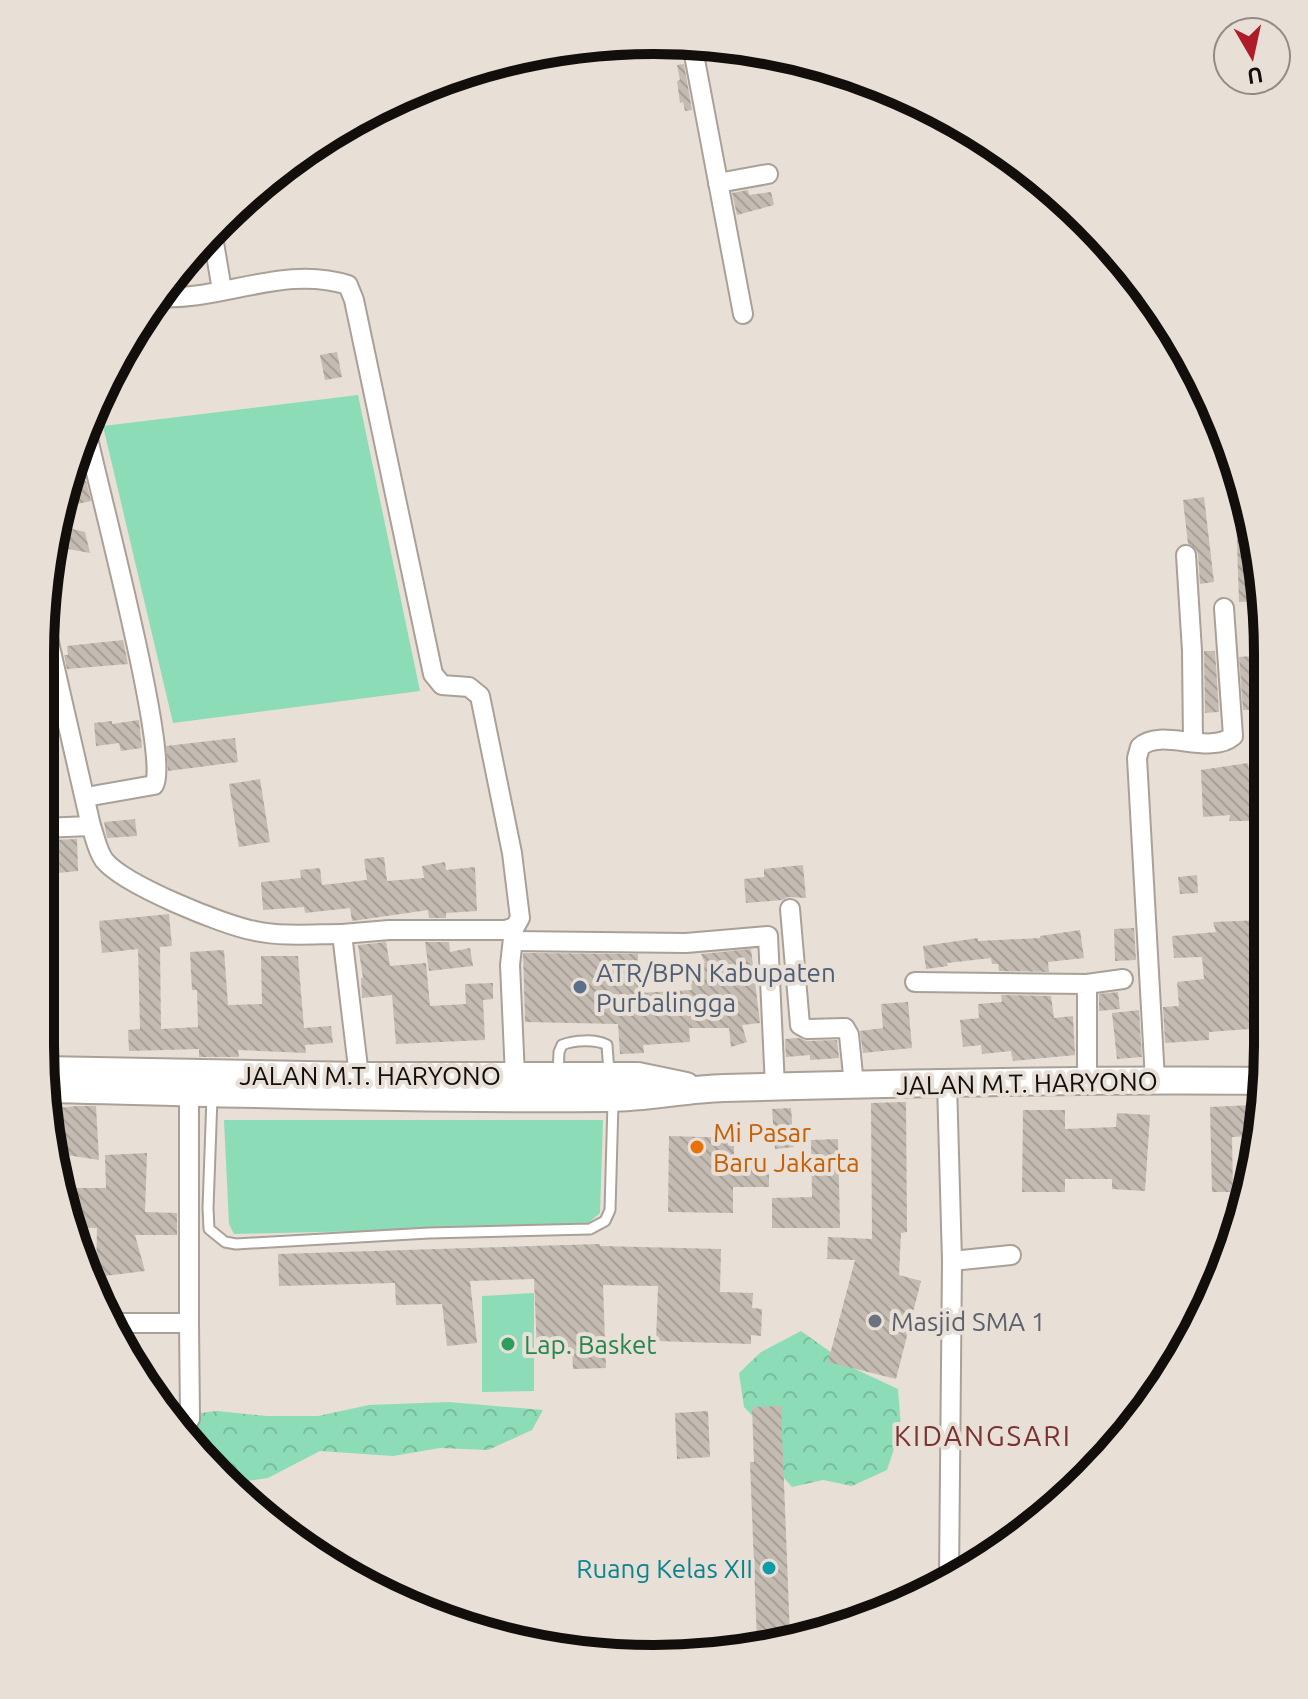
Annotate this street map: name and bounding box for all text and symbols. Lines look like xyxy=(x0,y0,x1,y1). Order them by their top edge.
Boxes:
north arrow xyxy=(1212,16,1292,96)
text: U xyxy=(1246,63,1265,90)
place label: ATR/BPN Kabupaten Purbalingga xyxy=(596,958,836,1017)
marker: ATR/BPN Kabupaten Purbalingga xyxy=(571,978,589,996)
street label: JALAN M.T. HARYONO xyxy=(239,1061,501,1090)
street label: JALAN M.T. HARYONO xyxy=(896,1066,1158,1100)
place label: Mi Pasar Baru Jakarta xyxy=(713,1118,860,1177)
marker: Mi Pasar Baru Jakarta xyxy=(688,1138,706,1156)
place label: Masjid SMA 1 xyxy=(891,1307,1046,1336)
marker: Masjid SMA 1 xyxy=(866,1312,884,1330)
place label: Lap. Basket xyxy=(524,1330,657,1359)
marker: Lap. Basket xyxy=(499,1335,517,1353)
district label: KIDANGSARI xyxy=(894,1420,1072,1451)
place label: Ruang Kelas XII xyxy=(576,1554,753,1583)
marker: Ruang Kelas XII xyxy=(760,1559,778,1577)

